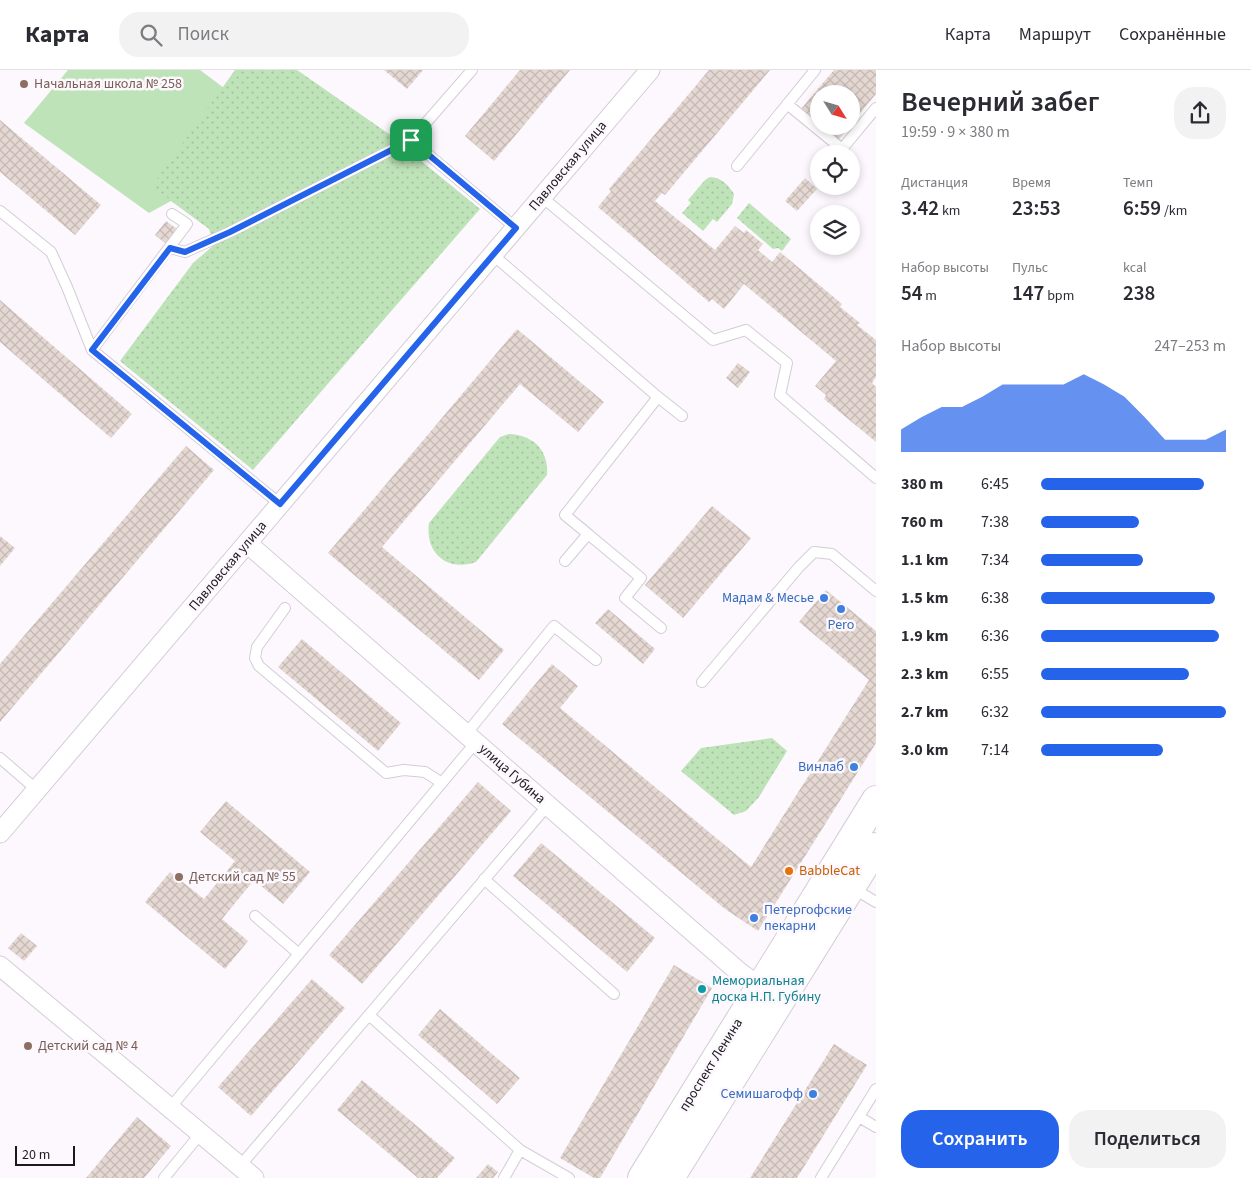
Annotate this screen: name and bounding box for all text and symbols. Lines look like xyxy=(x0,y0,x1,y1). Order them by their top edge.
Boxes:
search box xyxy=(119,12,469,57)
text: Карта xyxy=(25,17,89,52)
icon: search xyxy=(137,21,165,49)
text: Поиск xyxy=(177,21,229,48)
text: Карта xyxy=(945,22,991,47)
text: Маршрут xyxy=(1019,22,1091,47)
text: Сохранённые xyxy=(1119,22,1226,47)
place label: Начальная школа № 258 xyxy=(34,74,182,94)
marker: Начальная школа № 258 xyxy=(18,78,30,90)
text: Вечерний забег xyxy=(901,82,1100,122)
north arrow xyxy=(810,85,860,135)
map controls xyxy=(810,85,860,255)
button: share xyxy=(1174,87,1226,139)
street label: Павловская улица xyxy=(524,117,612,215)
pin xyxy=(390,119,432,161)
text: 19:59 · 9 × 380 m xyxy=(901,121,1010,143)
icon: arrive xyxy=(397,126,425,154)
button: locate xyxy=(810,145,860,195)
text: Дистанция xyxy=(901,173,968,193)
text: Время xyxy=(1012,173,1051,193)
text: Темп xyxy=(1123,173,1153,193)
text: 3.42 xyxy=(901,193,939,223)
text: 23:53 xyxy=(1012,193,1061,223)
text: 6:59 xyxy=(1123,193,1161,223)
text: km xyxy=(939,201,960,221)
text: /km xyxy=(1161,201,1187,221)
button: layers xyxy=(810,205,860,255)
text: Набор высоты xyxy=(901,258,989,278)
text: Пульс xyxy=(1012,258,1048,278)
text: kcal xyxy=(1123,258,1147,278)
text: 54 xyxy=(901,278,923,308)
text: 147 xyxy=(1012,278,1044,308)
text: 238 xyxy=(1123,278,1155,308)
text: m xyxy=(923,286,937,306)
text: bpm xyxy=(1044,286,1074,306)
text: Набор высоты xyxy=(901,335,1001,357)
text: 247–253 m xyxy=(1154,335,1226,357)
text: 380 m xyxy=(901,473,943,495)
text: 6:45 xyxy=(981,473,1009,495)
text: 760 m xyxy=(901,511,943,533)
text: 7:38 xyxy=(981,511,1009,533)
street label: Павловская улица xyxy=(184,517,272,615)
text: 1.1 km xyxy=(901,549,948,571)
text: 7:34 xyxy=(981,549,1009,571)
text: 1.5 km xyxy=(901,587,948,609)
text: 6:38 xyxy=(981,587,1009,609)
place label: Мадам & Месье xyxy=(722,588,814,608)
marker: Мадам & Месье xyxy=(818,592,830,604)
marker: Pero xyxy=(835,603,847,615)
place label: Pero xyxy=(828,615,854,635)
text: 1.9 km xyxy=(901,625,948,647)
text: 6:36 xyxy=(981,625,1009,647)
text: 2.3 km xyxy=(901,663,948,685)
text: 6:55 xyxy=(981,663,1009,685)
text: 2.7 km xyxy=(901,701,948,723)
text: 6:32 xyxy=(981,701,1009,723)
street label: улица Губина xyxy=(474,739,550,809)
text: 3.0 km xyxy=(901,739,948,761)
text: 7:14 xyxy=(981,739,1009,761)
place label: Винлаб xyxy=(798,757,844,777)
marker: Винлаб xyxy=(848,761,860,773)
place label: BabbleCat xyxy=(799,861,860,881)
marker: BabbleCat xyxy=(783,865,795,877)
place label: Детский сад № 55 xyxy=(189,867,296,887)
marker: Детский сад № 55 xyxy=(173,871,185,883)
place label: Петергофские пекарни xyxy=(764,900,852,936)
marker: Петергофские пекарни xyxy=(748,912,760,924)
place label: Мемориальная доска Н.П. Губину xyxy=(712,971,821,1007)
marker: Мемориальная доска Н.П. Губину xyxy=(696,983,708,995)
street label: проспект Ленина xyxy=(674,1015,748,1115)
place label: Детский сад № 4 xyxy=(38,1036,138,1056)
marker: Детский сад № 4 xyxy=(22,1040,34,1052)
place label: Семишагофф xyxy=(720,1084,803,1104)
marker: Семишагофф xyxy=(807,1088,819,1100)
button: Сохранить xyxy=(901,1110,1059,1168)
button: Поделиться xyxy=(1069,1110,1226,1168)
scale bar xyxy=(15,1143,75,1166)
text: 20 m xyxy=(22,1145,50,1165)

